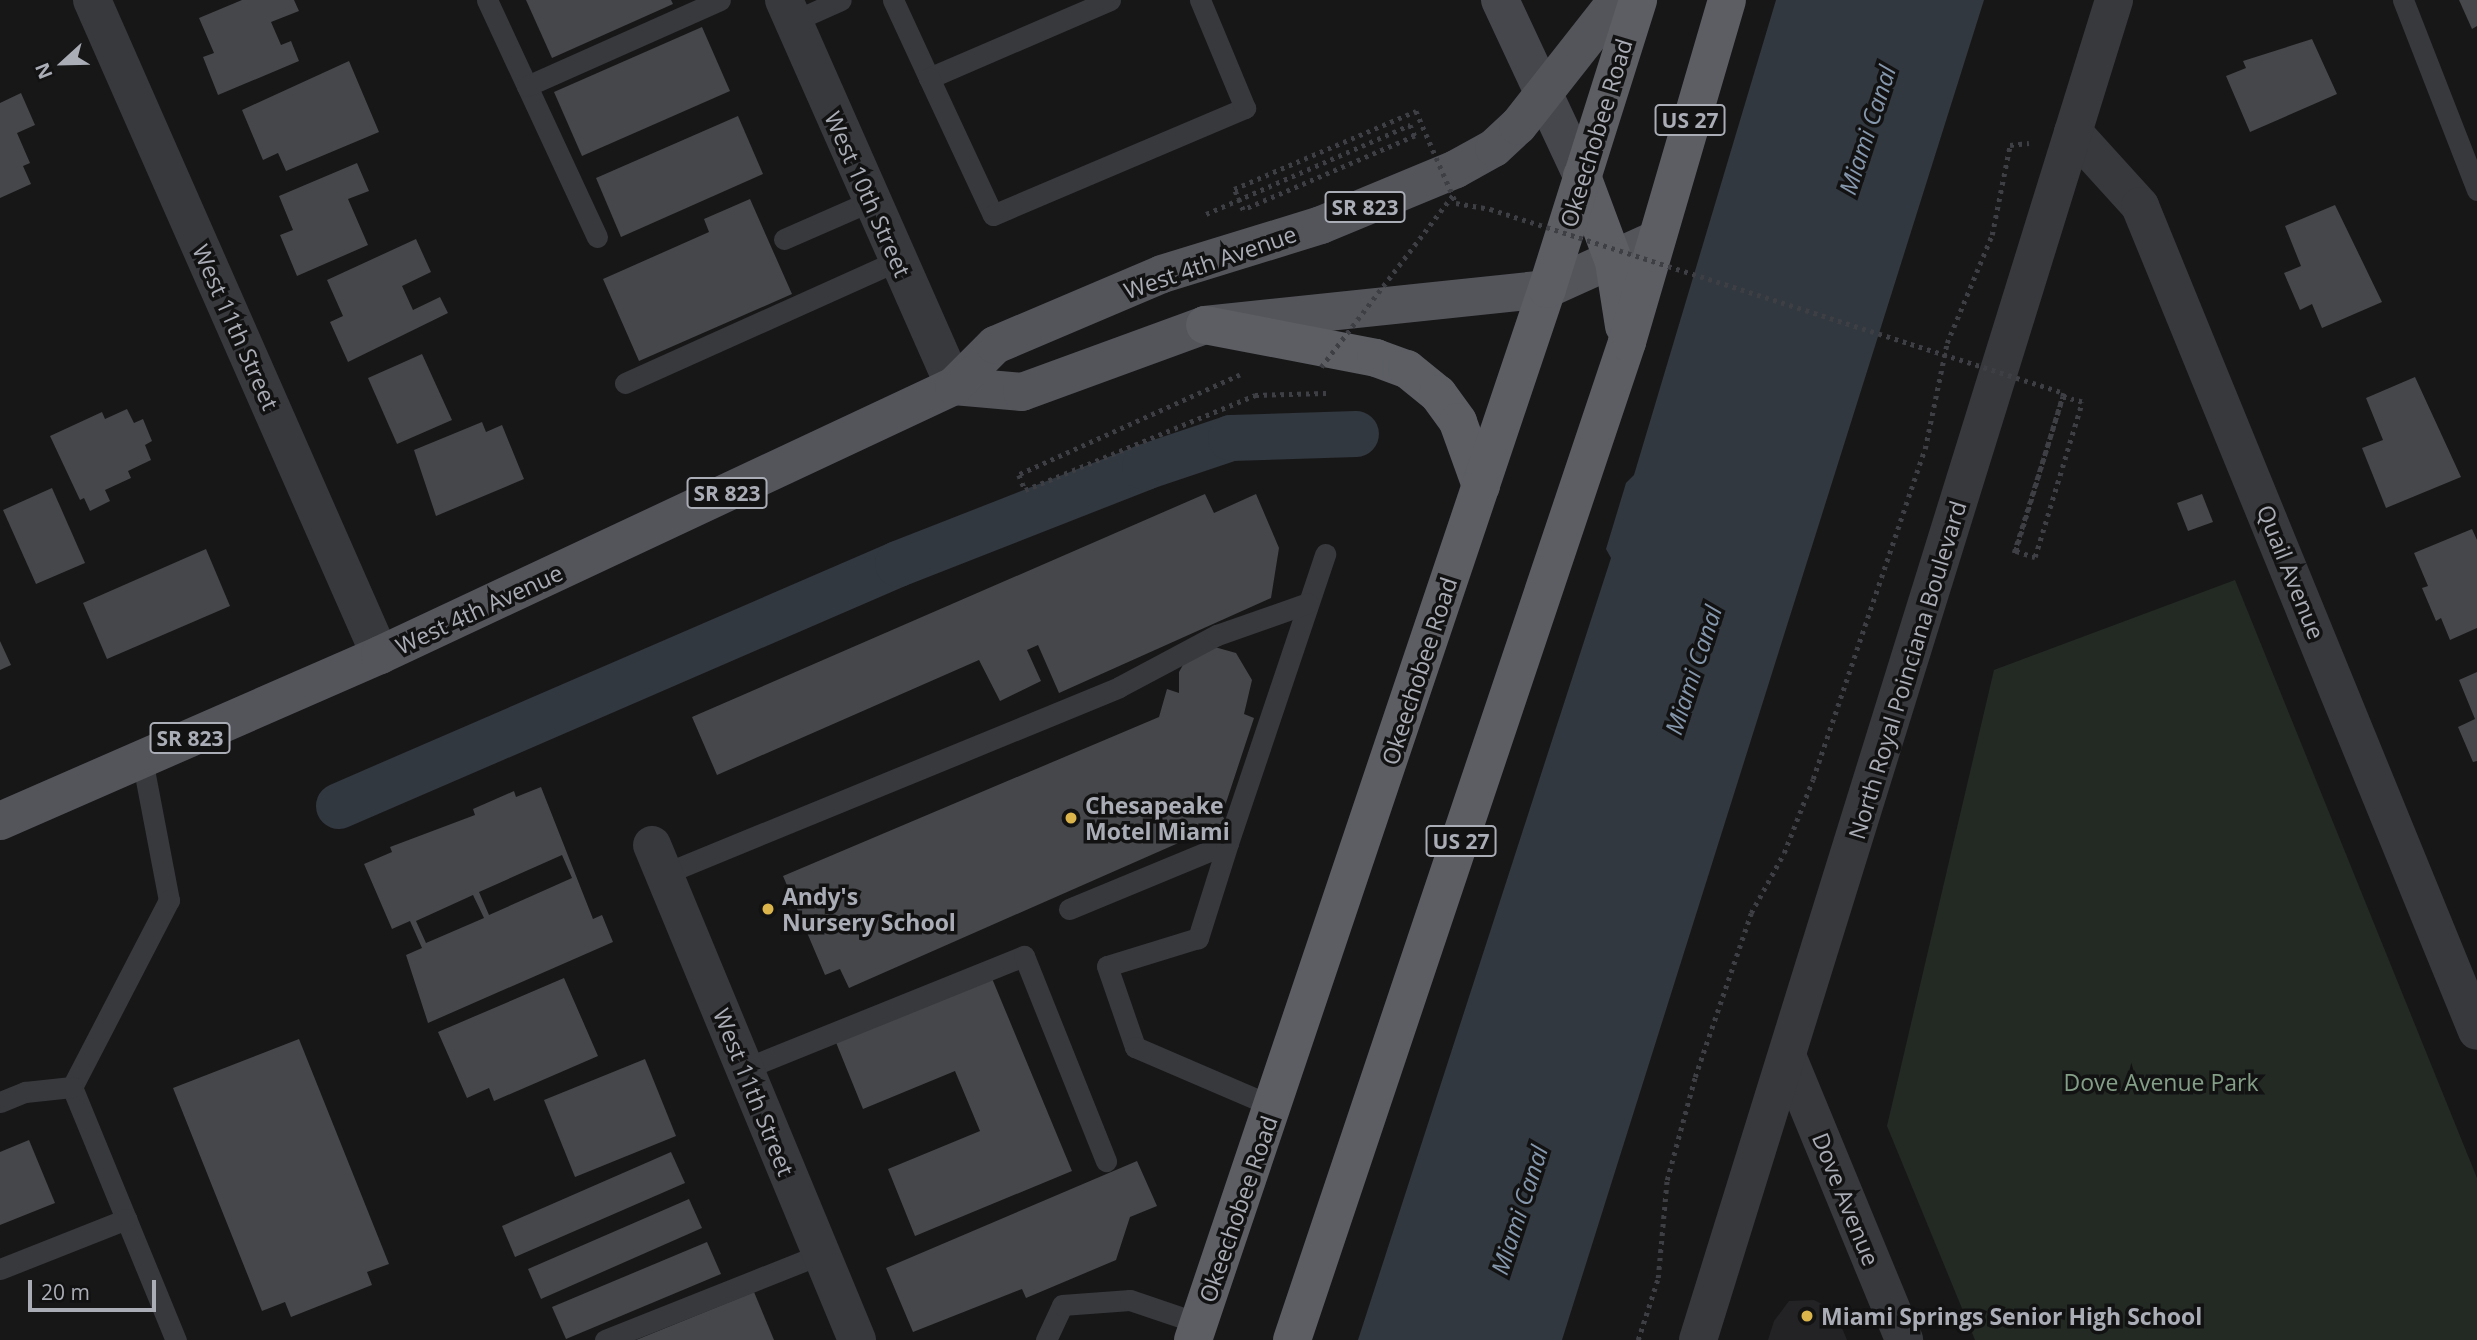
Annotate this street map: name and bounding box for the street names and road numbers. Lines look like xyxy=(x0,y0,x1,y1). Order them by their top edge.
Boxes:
street label: Okeechobee Road xyxy=(1554,35,1638,231)
road number: US 27 xyxy=(1653,102,1727,138)
street label: West 10th Street xyxy=(819,107,917,281)
road number: SR 823 xyxy=(1323,190,1407,224)
street label: West 4th Avenue xyxy=(1120,220,1300,304)
street label: West 11th Street xyxy=(187,240,285,414)
road number: SR 823 xyxy=(685,476,769,510)
street label: North Royal Poinciana Boulevard xyxy=(1842,498,1972,842)
street label: Quail Avenue xyxy=(2252,501,2330,643)
street label: West 4th Avenue xyxy=(391,558,567,660)
street label: Okeechobee Road xyxy=(1376,574,1462,768)
road number: SR 823 xyxy=(148,720,232,756)
road number: US 27 xyxy=(1424,824,1498,858)
street label: West 11th Street xyxy=(708,1004,800,1180)
street label: Okeechobee Road xyxy=(1193,1112,1283,1306)
street label: Dove Avenue xyxy=(1807,1128,1885,1270)

